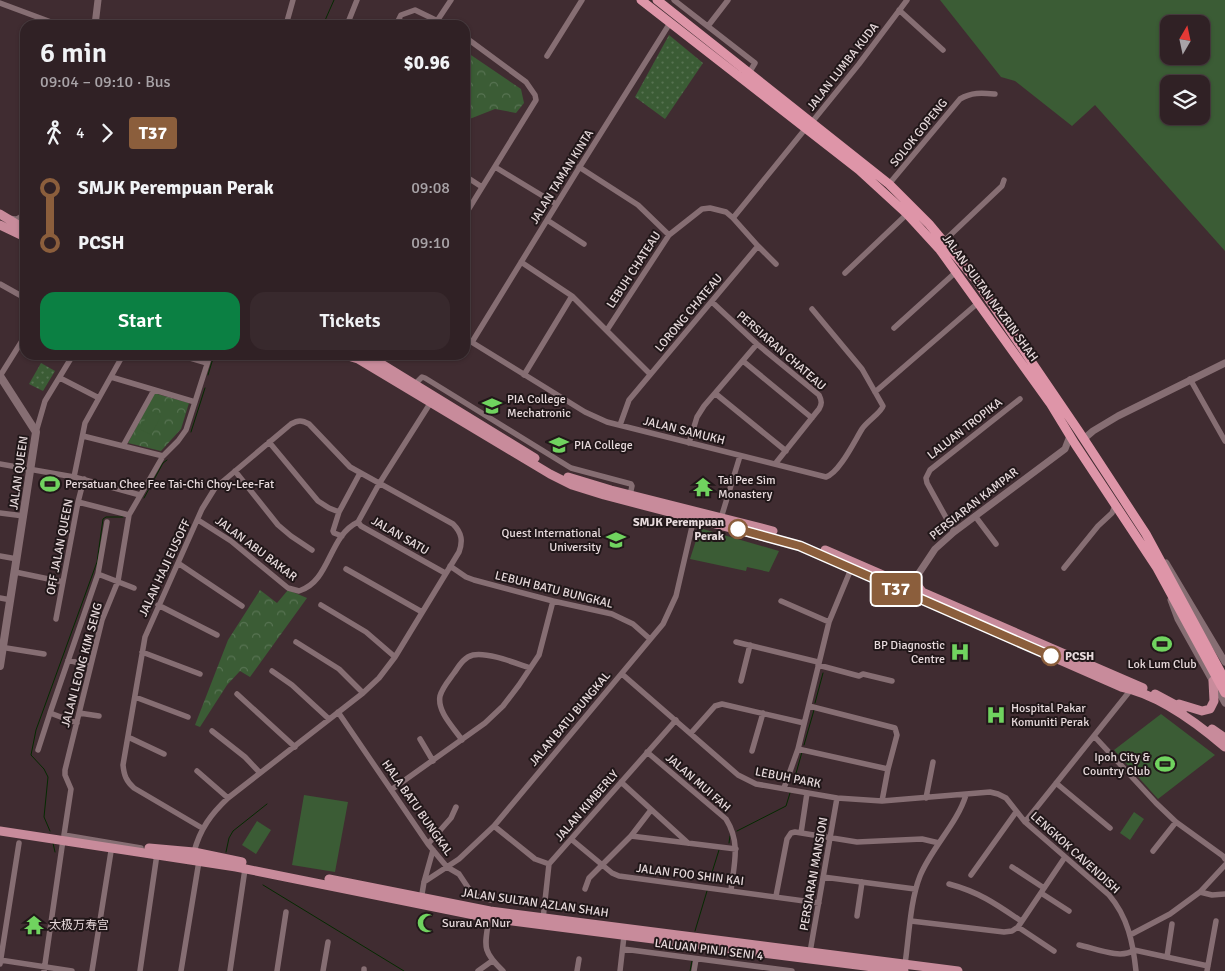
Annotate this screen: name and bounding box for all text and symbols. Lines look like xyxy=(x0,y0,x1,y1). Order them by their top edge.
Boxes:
north arrow xyxy=(1160,15,1210,65)
map controls xyxy=(1160,15,1210,125)
street label: JALAN LUMBA KUDA xyxy=(804,19,882,114)
text: 6 min xyxy=(40,36,107,70)
text: $0.96 xyxy=(404,51,450,75)
text: 09:04 – 09:10 · Bus xyxy=(40,72,171,92)
button: layers xyxy=(1160,75,1210,125)
street label: SOLOK GOPENG xyxy=(887,96,951,170)
icon: walk xyxy=(40,119,68,147)
icon: forward xyxy=(93,119,121,147)
text: T37 xyxy=(139,122,167,144)
text: 4 xyxy=(76,123,85,143)
street label: JALAN TAMAN KINTA xyxy=(527,126,597,227)
text: SMJK Perempuan Perak xyxy=(78,176,274,200)
text: 09:08 xyxy=(411,178,450,198)
street label: LEBUH CHATEAU xyxy=(604,229,664,311)
text: PCSH xyxy=(78,231,124,255)
street label: JALAN SULTAN NAZRIN SHAH xyxy=(939,231,1041,365)
text: 09:10 xyxy=(411,233,450,253)
street label: LORONG CHATEAU xyxy=(652,271,726,355)
button: Start xyxy=(40,292,240,350)
button: Tickets xyxy=(250,292,450,350)
street label: PERSIARAN CHATEAU xyxy=(733,308,829,394)
place label: PIA College Mechatronic xyxy=(507,392,571,421)
school or university icon: PIA College Mechatronic xyxy=(481,395,503,417)
street label: LALUAN TROPIKA xyxy=(925,395,1006,463)
street label: JALAN SAMUKH xyxy=(642,414,726,448)
school or university icon: PIA College xyxy=(548,434,570,456)
street label: JALAN QUEEN xyxy=(6,435,32,511)
place label: PIA College xyxy=(574,438,633,453)
street label: PERSIARAN KAMPAR xyxy=(927,465,1021,543)
sports icon: Persatuan Chee Fee Tai-Chi Choy-Lee-Fat xyxy=(39,473,61,495)
place label: Tai Pee Sim Monastery xyxy=(718,473,776,502)
temple icon: Tai Pee Sim Monastery xyxy=(692,476,714,498)
place label: Persatuan Chee Fee Tai-Chi Choy-Lee-Fat xyxy=(65,477,274,492)
street label: OFF JALAN QUEEN xyxy=(43,498,77,596)
street label: JALAN ABU BAKAR xyxy=(212,513,300,585)
street label: JALAN SATU xyxy=(369,514,431,558)
place label: SMJK Perempuan Perak xyxy=(633,515,725,544)
street label: JALAN HAJI EUSOFF xyxy=(136,517,194,619)
marker: SMJK Perempuan Perak xyxy=(728,519,748,539)
place label: Quest International University xyxy=(502,526,601,555)
school or university icon: Quest International University xyxy=(605,529,627,551)
street label: LEBUH BATU BUNGKAL xyxy=(493,568,615,612)
line badge: T37 xyxy=(867,573,925,605)
text: T37 xyxy=(882,578,910,600)
street label: JALAN LEONG KIM SENG xyxy=(58,601,106,729)
sports icon: Lok Lum Club xyxy=(1151,633,1173,655)
place label: BP Diagnostic Centre xyxy=(874,638,945,667)
hospital icon: BP Diagnostic Centre xyxy=(949,641,971,663)
marker: PCSH xyxy=(1041,646,1061,666)
place label: PCSH xyxy=(1065,649,1094,664)
place label: Lok Lum Club xyxy=(1127,657,1197,672)
street label: JALAN BATU BUNGKAL xyxy=(526,669,614,769)
place label: Hospital Pakar Komuniti Perak xyxy=(1011,701,1089,730)
hospital icon: Hospital Pakar Komuniti Perak xyxy=(985,704,1007,726)
place label: Ipoh City & Country Club xyxy=(1083,750,1151,779)
street label: JALAN MUI FAH xyxy=(662,751,734,815)
sports icon: Ipoh City & Country Club xyxy=(1154,753,1176,775)
street label: HALA BATU BUNGKAL xyxy=(378,757,456,859)
street label: LEBUH PARK xyxy=(754,764,822,792)
street label: JALAN KIMBERLY xyxy=(552,767,622,845)
street label: LENGKOK CAVENDISH xyxy=(1027,809,1123,897)
street label: PERSIARAN MANSION xyxy=(797,816,831,932)
street label: JALAN FOO SHIN KAI xyxy=(635,861,745,889)
street label: JALAN SULTAN AZLAN SHAH xyxy=(461,885,609,921)
mosque icon: Surau An Nur xyxy=(416,912,438,934)
temple icon: 太极万寿宫 xyxy=(23,914,45,936)
place label: Surau An Nur xyxy=(442,916,511,931)
place label: 太极万寿宫 xyxy=(49,918,109,933)
street label: LALUAN PINJI SENI 4 xyxy=(654,936,765,964)

